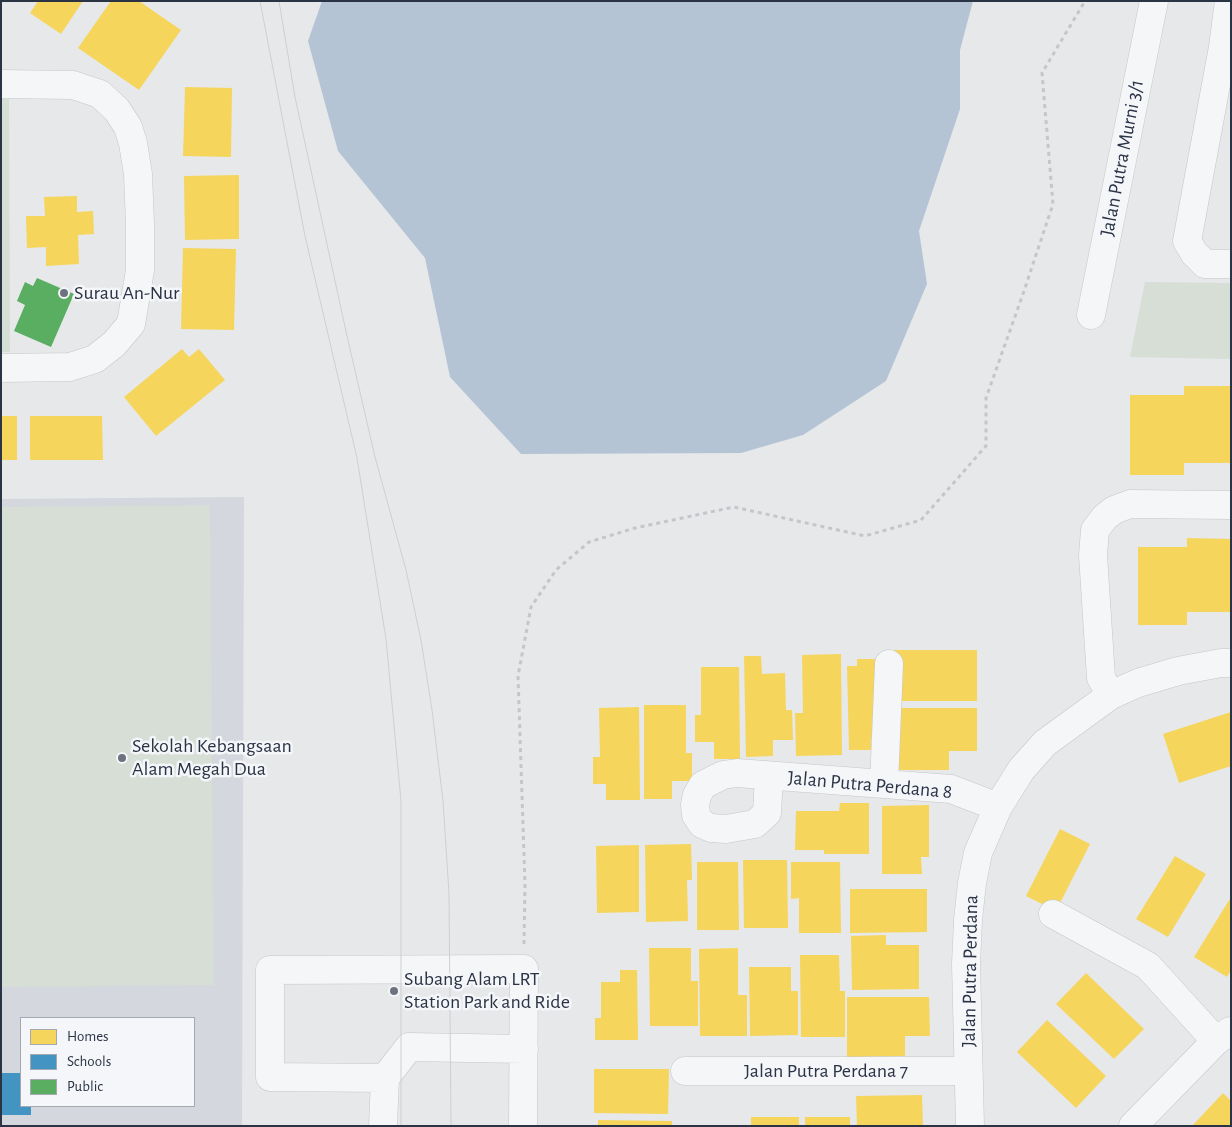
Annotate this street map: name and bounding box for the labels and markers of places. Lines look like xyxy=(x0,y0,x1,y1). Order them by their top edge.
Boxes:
place label: Surau An-Nur xyxy=(74,281,180,305)
marker: Surau An-Nur xyxy=(58,287,70,299)
place label: Sekolah Kebangsaan Alam Megah Dua xyxy=(132,734,292,781)
marker: Sekolah Kebangsaan Alam Megah Dua xyxy=(116,752,128,764)
place label: Subang Alam LRT Station Park and Ride xyxy=(404,967,570,1014)
marker: Subang Alam LRT Station Park and Ride xyxy=(388,985,400,997)

